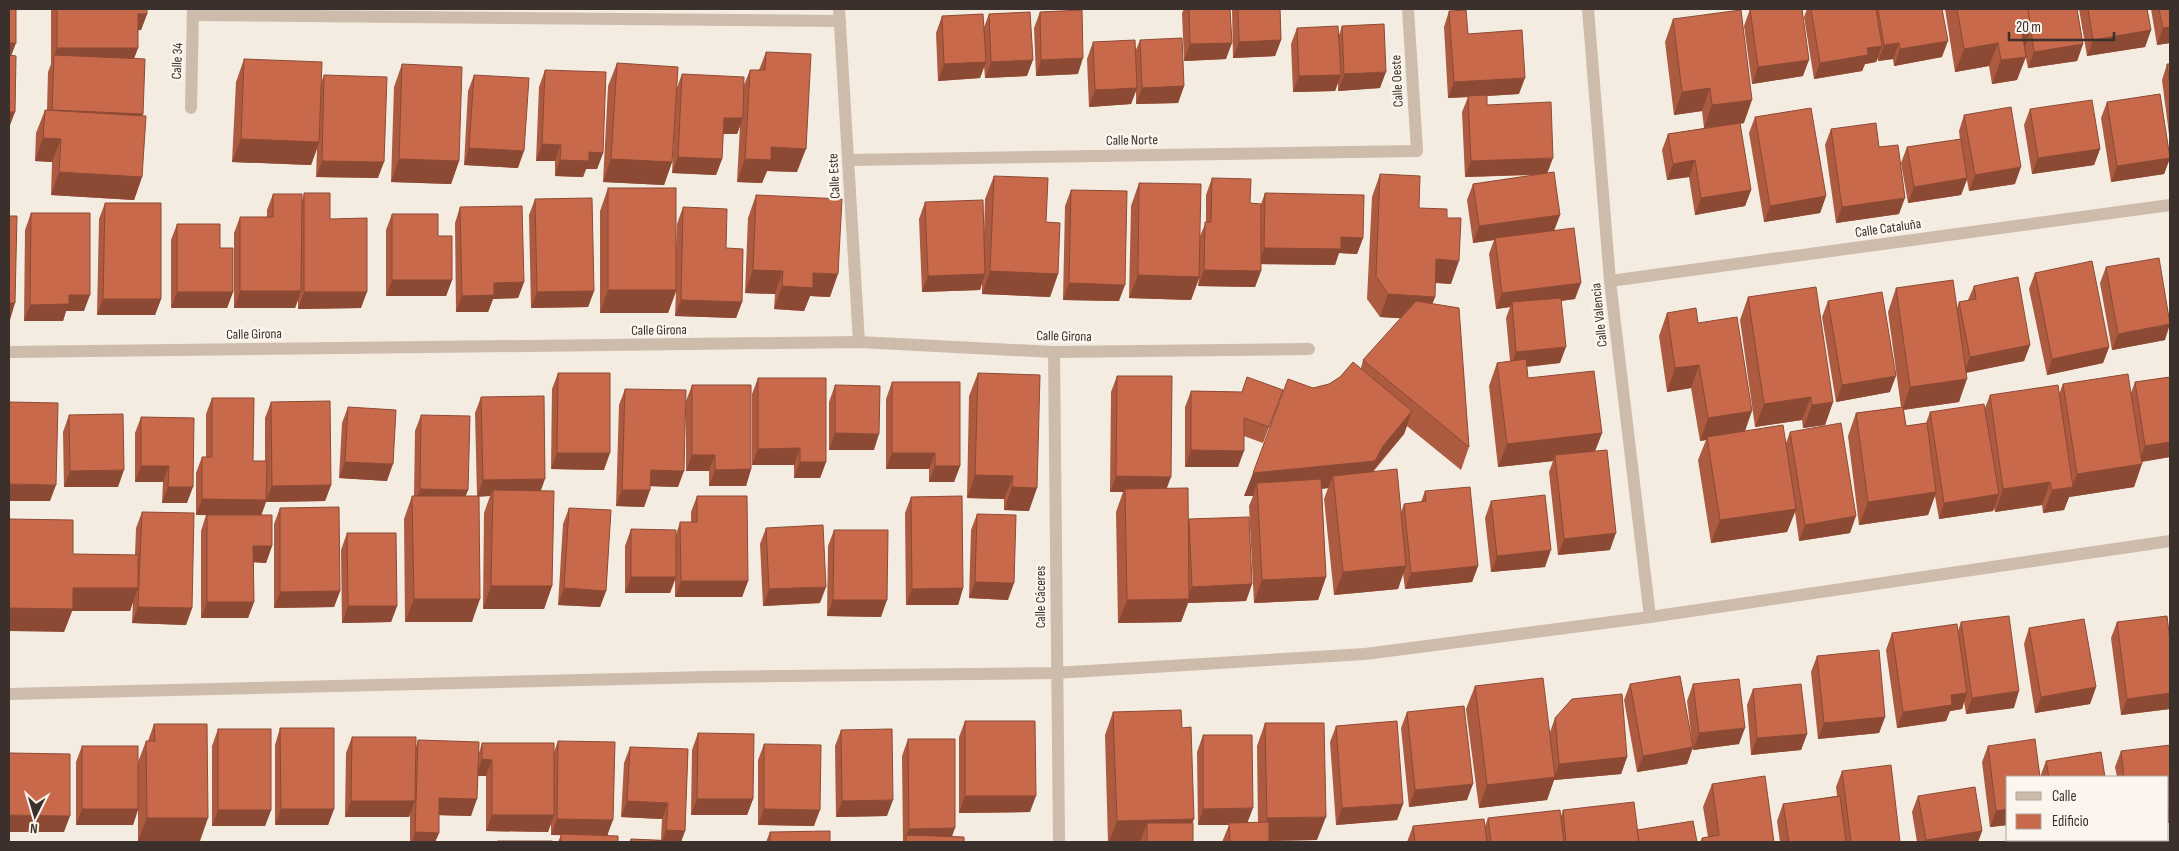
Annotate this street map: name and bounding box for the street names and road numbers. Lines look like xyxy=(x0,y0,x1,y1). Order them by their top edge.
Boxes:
street label: Calle 34 xyxy=(168,42,186,80)
street label: Calle Oeste xyxy=(1387,54,1407,108)
street label: Calle Norte xyxy=(1106,131,1158,149)
street label: Calle Este xyxy=(824,153,844,199)
street label: Calle Cataluña xyxy=(1854,215,1922,241)
street label: Calle Valencia xyxy=(1587,282,1611,348)
street label: Calle Girona xyxy=(631,321,687,339)
street label: Calle Girona xyxy=(226,325,282,343)
street label: Calle Girona xyxy=(1036,327,1092,345)
street label: Calle Cáceres xyxy=(1032,566,1049,628)

